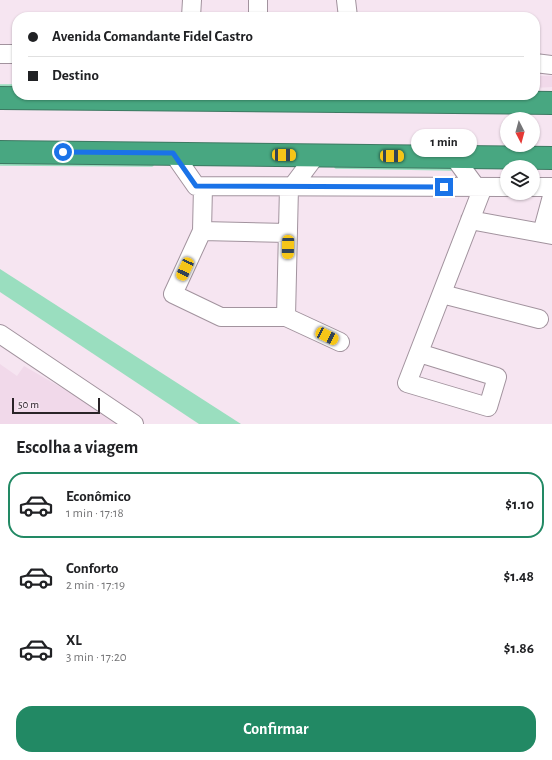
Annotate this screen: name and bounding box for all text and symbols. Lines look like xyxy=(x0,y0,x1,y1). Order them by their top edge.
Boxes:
text: Avenida Comandante Fidel Castro xyxy=(52,29,253,44)
text: Destino xyxy=(52,68,99,83)
north arrow xyxy=(500,112,540,152)
map controls xyxy=(500,112,540,200)
callout: 1 min xyxy=(411,129,477,157)
text: 1 min xyxy=(430,136,458,149)
route start xyxy=(54,143,72,161)
car xyxy=(272,149,296,161)
car xyxy=(380,150,404,162)
button: layers xyxy=(500,160,540,200)
route end xyxy=(435,178,453,196)
car xyxy=(282,235,294,259)
car xyxy=(174,256,196,282)
car xyxy=(314,325,340,347)
scale bar xyxy=(12,396,100,415)
text: 50 m xyxy=(18,399,39,410)
text: Escolha a viagem xyxy=(16,439,138,457)
icon: car xyxy=(18,487,54,523)
text: Econômico xyxy=(66,489,131,504)
text: $1.10 xyxy=(505,497,534,512)
text: 1 min · 17:18 xyxy=(66,507,124,520)
icon: car xyxy=(18,559,54,595)
text: Conforto xyxy=(66,561,118,576)
text: $1.48 xyxy=(503,569,534,584)
text: 2 min · 17:19 xyxy=(66,579,125,592)
icon: car xyxy=(18,631,54,667)
text: XL xyxy=(66,633,82,648)
text: $1.86 xyxy=(504,641,534,656)
text: 3 min · 17:20 xyxy=(66,651,127,664)
button: Confirmar xyxy=(16,706,536,752)

